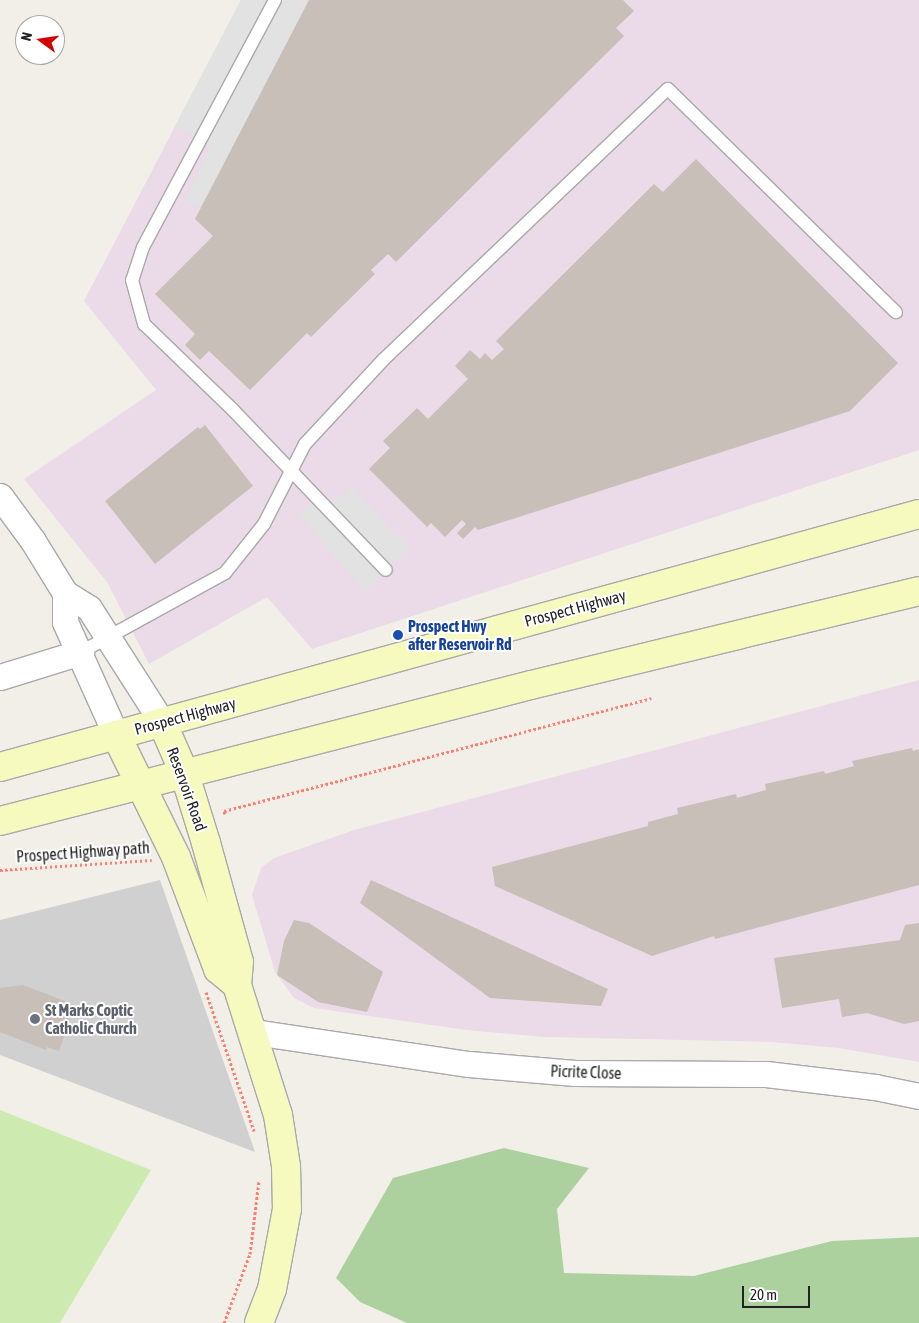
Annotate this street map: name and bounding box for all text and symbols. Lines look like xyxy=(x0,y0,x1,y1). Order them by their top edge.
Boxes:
north arrow xyxy=(15,15,65,65)
text: N xyxy=(18,31,35,43)
street label: Prospect Highway xyxy=(522,585,628,631)
place label: Prospect Hwy after Reservoir Rd xyxy=(408,616,512,654)
marker: Prospect Hwy after Reservoir Rd xyxy=(392,629,404,641)
street label: Prospect Highway xyxy=(132,693,238,739)
street label: Reservoir Road xyxy=(163,744,211,834)
street label: Prospect Highway path xyxy=(16,838,150,866)
place label: St Marks Coptic Catholic Church xyxy=(45,1000,137,1038)
marker: St Marks Coptic Catholic Church xyxy=(29,1013,41,1025)
street label: Picrite Close xyxy=(550,1061,622,1083)
scale bar xyxy=(744,1276,812,1308)
text: 20 m xyxy=(750,1286,777,1303)

